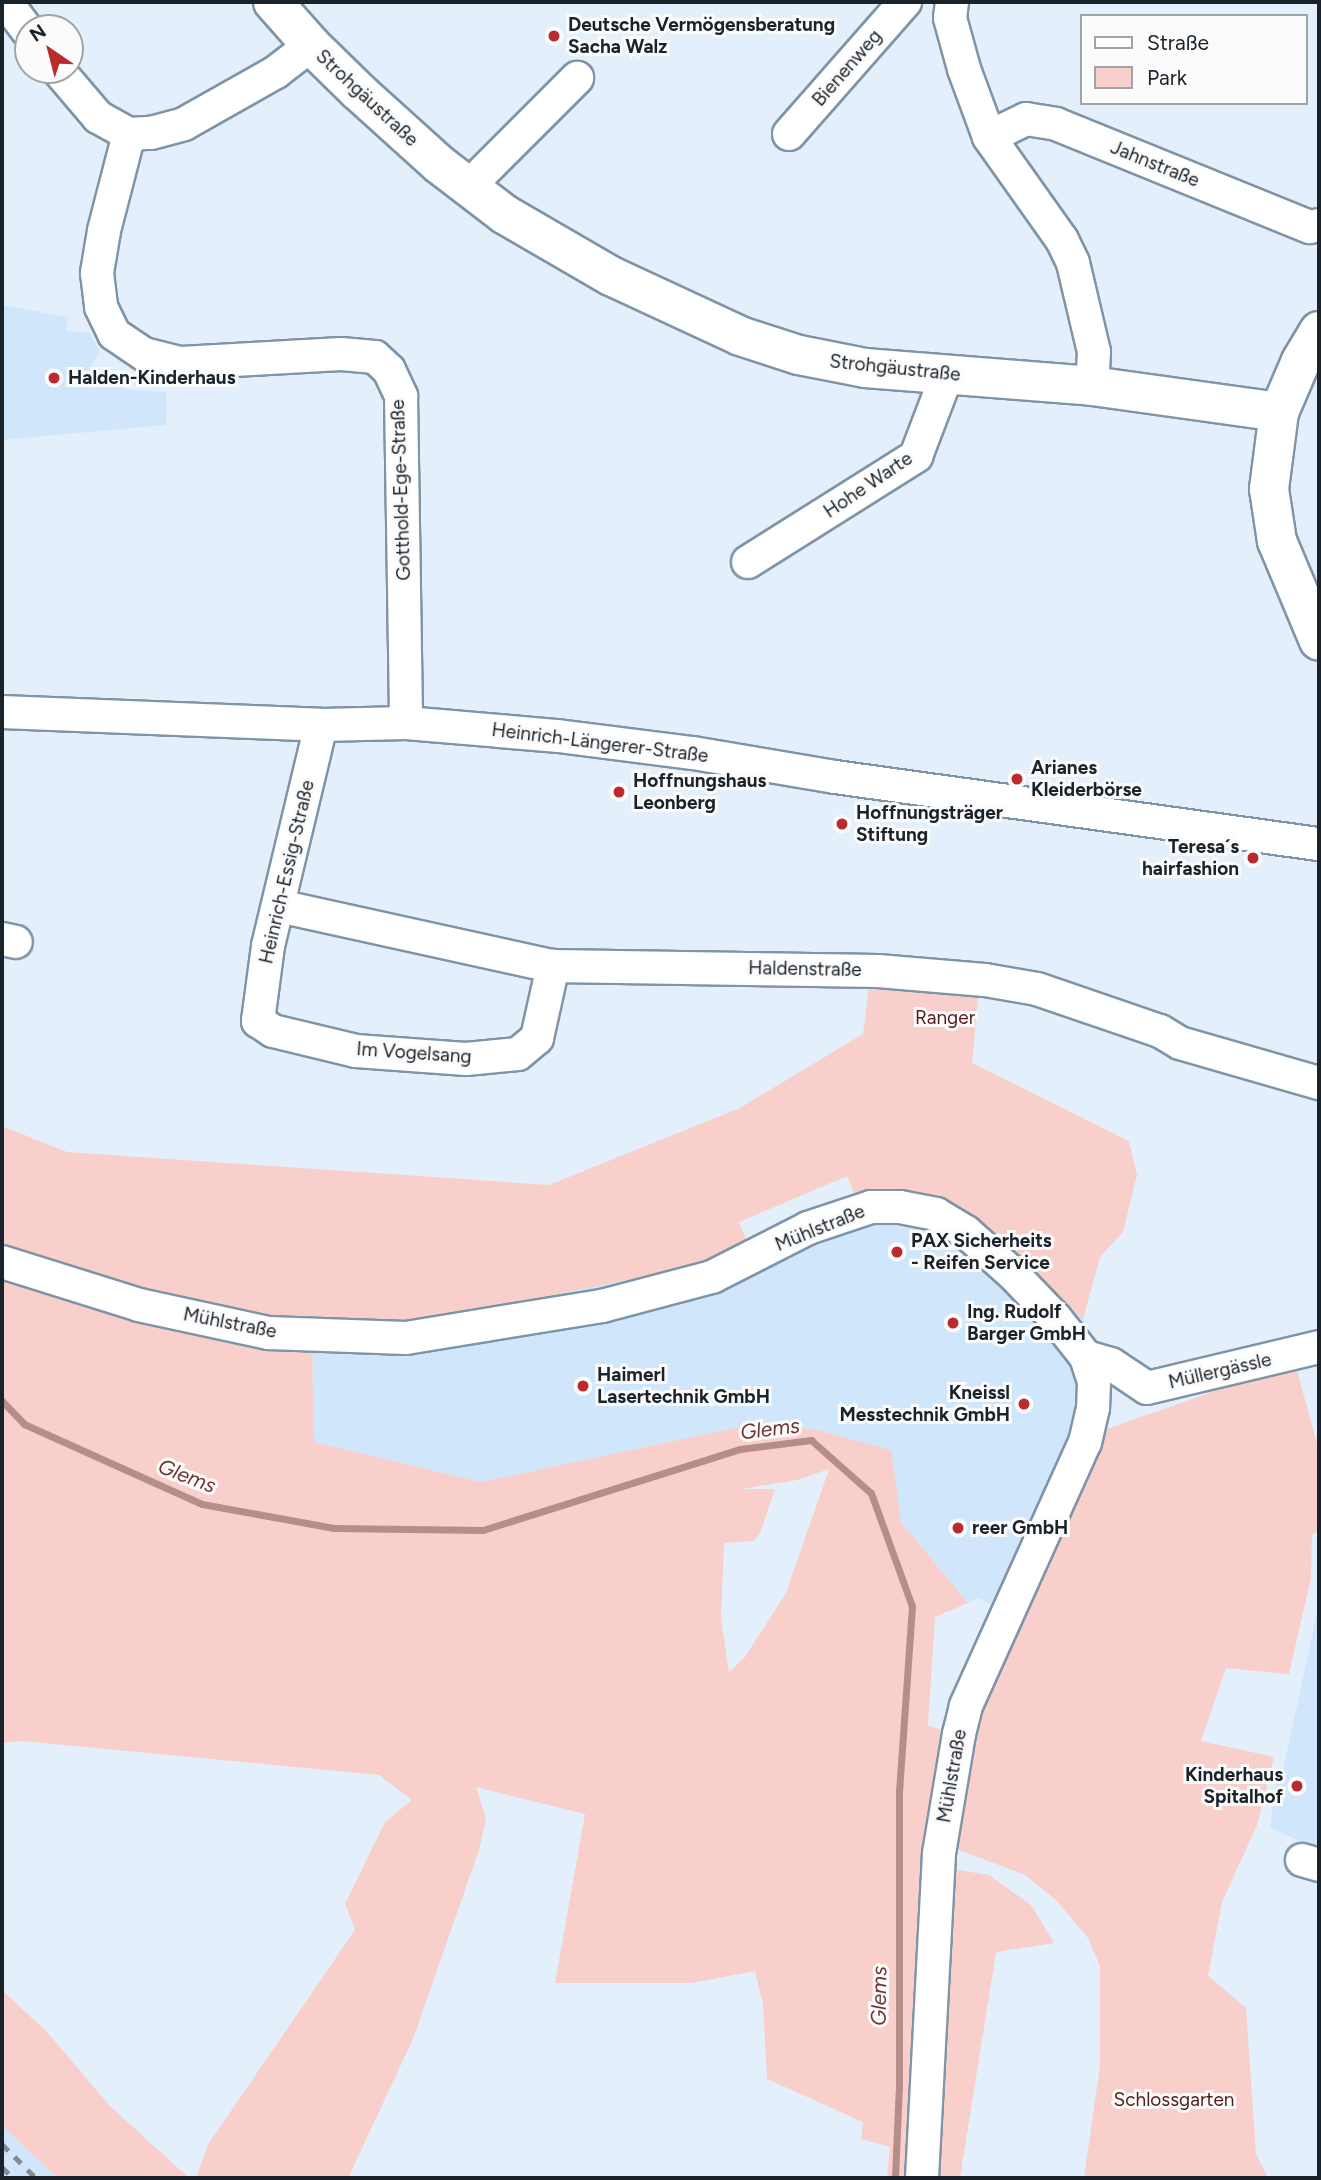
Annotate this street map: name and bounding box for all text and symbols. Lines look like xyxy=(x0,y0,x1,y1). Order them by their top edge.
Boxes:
north arrow xyxy=(14,14,84,84)
place label: Deutsche Vermögensberatung Sacha Walz xyxy=(568,14,835,58)
legend xyxy=(1080,14,1307,105)
text: N xyxy=(25,19,50,47)
street label: Bienenweg xyxy=(808,25,886,111)
marker: Deutsche Vermögensberatung Sacha Walz xyxy=(546,28,562,44)
text: Straße xyxy=(1147,30,1209,55)
street label: Strohgäustraße xyxy=(311,45,423,151)
text: Park xyxy=(1147,65,1187,90)
street label: Jahnstraße xyxy=(1107,136,1203,192)
street label: Strohgäustraße xyxy=(828,350,962,386)
place label: Halden-Kinderhaus xyxy=(68,367,235,389)
marker: Halden-Kinderhaus xyxy=(46,370,62,386)
street label: Gotthold-Ege-Straße xyxy=(386,399,416,581)
street label: Hohe Warte xyxy=(819,447,917,523)
street label: Heinrich-Längerer-Straße xyxy=(490,718,710,768)
place label: Arianes Kleiderbörse xyxy=(1031,757,1142,801)
place label: Hoffnungshaus Leonberg xyxy=(633,770,766,814)
marker: Arianes Kleiderbörse xyxy=(1009,771,1025,787)
street label: Heinrich-Essig-Straße xyxy=(255,778,319,966)
marker: Hoffnungshaus Leonberg xyxy=(611,784,627,800)
place label: Hoffnungsträger Stiftung xyxy=(856,802,1003,846)
marker: Hoffnungsträger Stiftung xyxy=(834,816,850,832)
place label: Teresa´s hairfashion xyxy=(1142,836,1239,880)
marker: Teresa´s hairfashion xyxy=(1245,850,1261,866)
street label: Haldenstraße xyxy=(748,957,862,981)
park label: Ranger xyxy=(915,1007,975,1029)
street label: Im Vogelsang xyxy=(356,1038,472,1068)
street label: Mühlstraße xyxy=(772,1200,868,1256)
place label: PAX Sicherheits - Reifen Service xyxy=(911,1230,1052,1274)
marker: PAX Sicherheits - Reifen Service xyxy=(889,1244,905,1260)
place label: Ing. Rudolf Barger GmbH xyxy=(967,1301,1086,1345)
street label: Mühlstraße xyxy=(181,1303,279,1343)
marker: Ing. Rudolf Barger GmbH xyxy=(945,1315,961,1331)
street label: Müllergässle xyxy=(1166,1348,1274,1394)
place label: Haimerl Lasertechnik GmbH xyxy=(597,1364,770,1408)
marker: Haimerl Lasertechnik GmbH xyxy=(575,1378,591,1394)
place label: Kneissl Messtechnik GmbH xyxy=(840,1382,1010,1426)
marker: Kneissl Messtechnik GmbH xyxy=(1016,1396,1032,1412)
water label: Glems xyxy=(739,1413,801,1445)
water label: Glems xyxy=(155,1454,219,1498)
place label: reer GmbH xyxy=(972,1517,1068,1539)
marker: reer GmbH xyxy=(950,1520,966,1536)
street label: Mühlstraße xyxy=(933,1727,971,1825)
place label: Kinderhaus Spitalhof xyxy=(1185,1764,1283,1808)
marker: Kinderhaus Spitalhof xyxy=(1289,1778,1305,1794)
water label: Glems xyxy=(866,1966,892,2026)
park label: Schlossgarten xyxy=(1114,2089,1234,2111)

